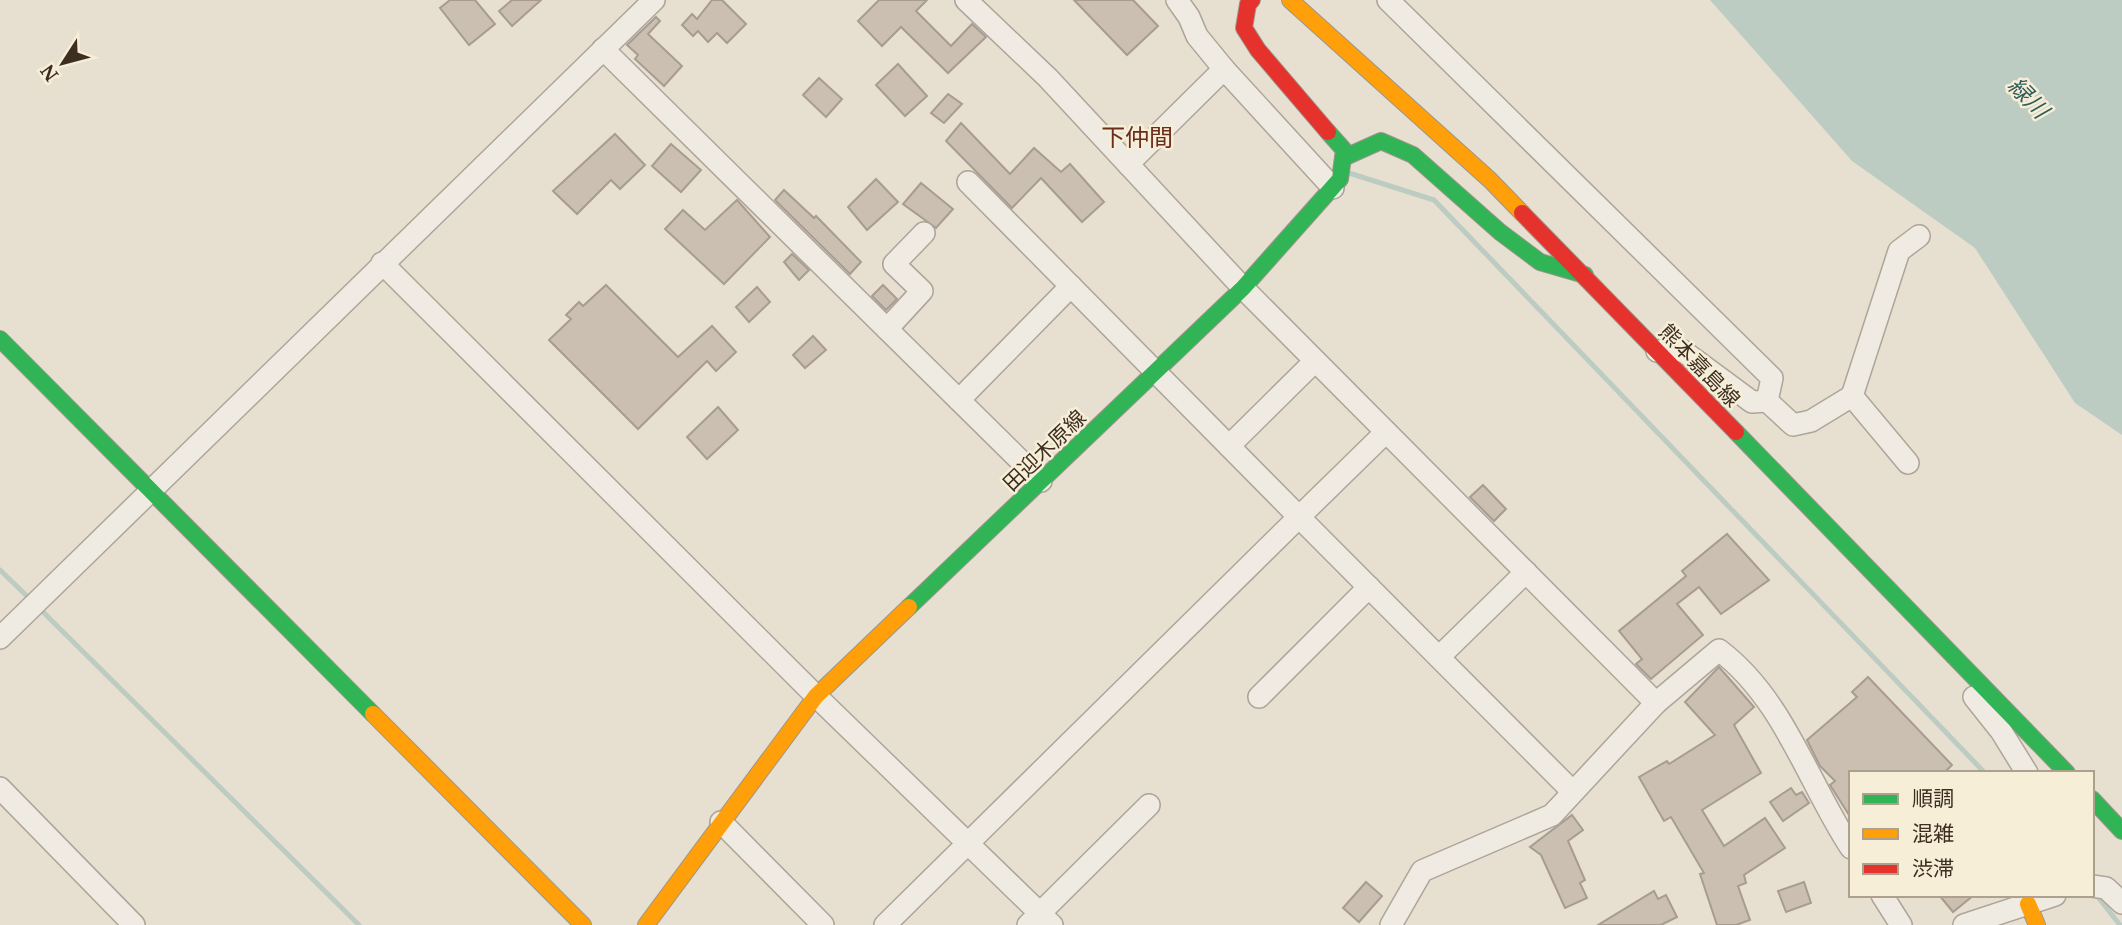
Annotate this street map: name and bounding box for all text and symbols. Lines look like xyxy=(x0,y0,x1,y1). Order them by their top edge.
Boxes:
north arrow xyxy=(28,28,98,98)
text: N xyxy=(34,59,64,87)
water label: 緑川 xyxy=(2002,69,2059,127)
district label: 下仲間 xyxy=(1101,120,1173,153)
street label: 熊本嘉島線 xyxy=(1653,318,1747,412)
street label: 田迎木原線 xyxy=(997,403,1091,497)
legend xyxy=(1849,771,2094,897)
text: 順調 xyxy=(1912,784,1954,812)
text: 混雑 xyxy=(1912,819,1954,847)
text: 渋滞 xyxy=(1912,854,1954,882)

